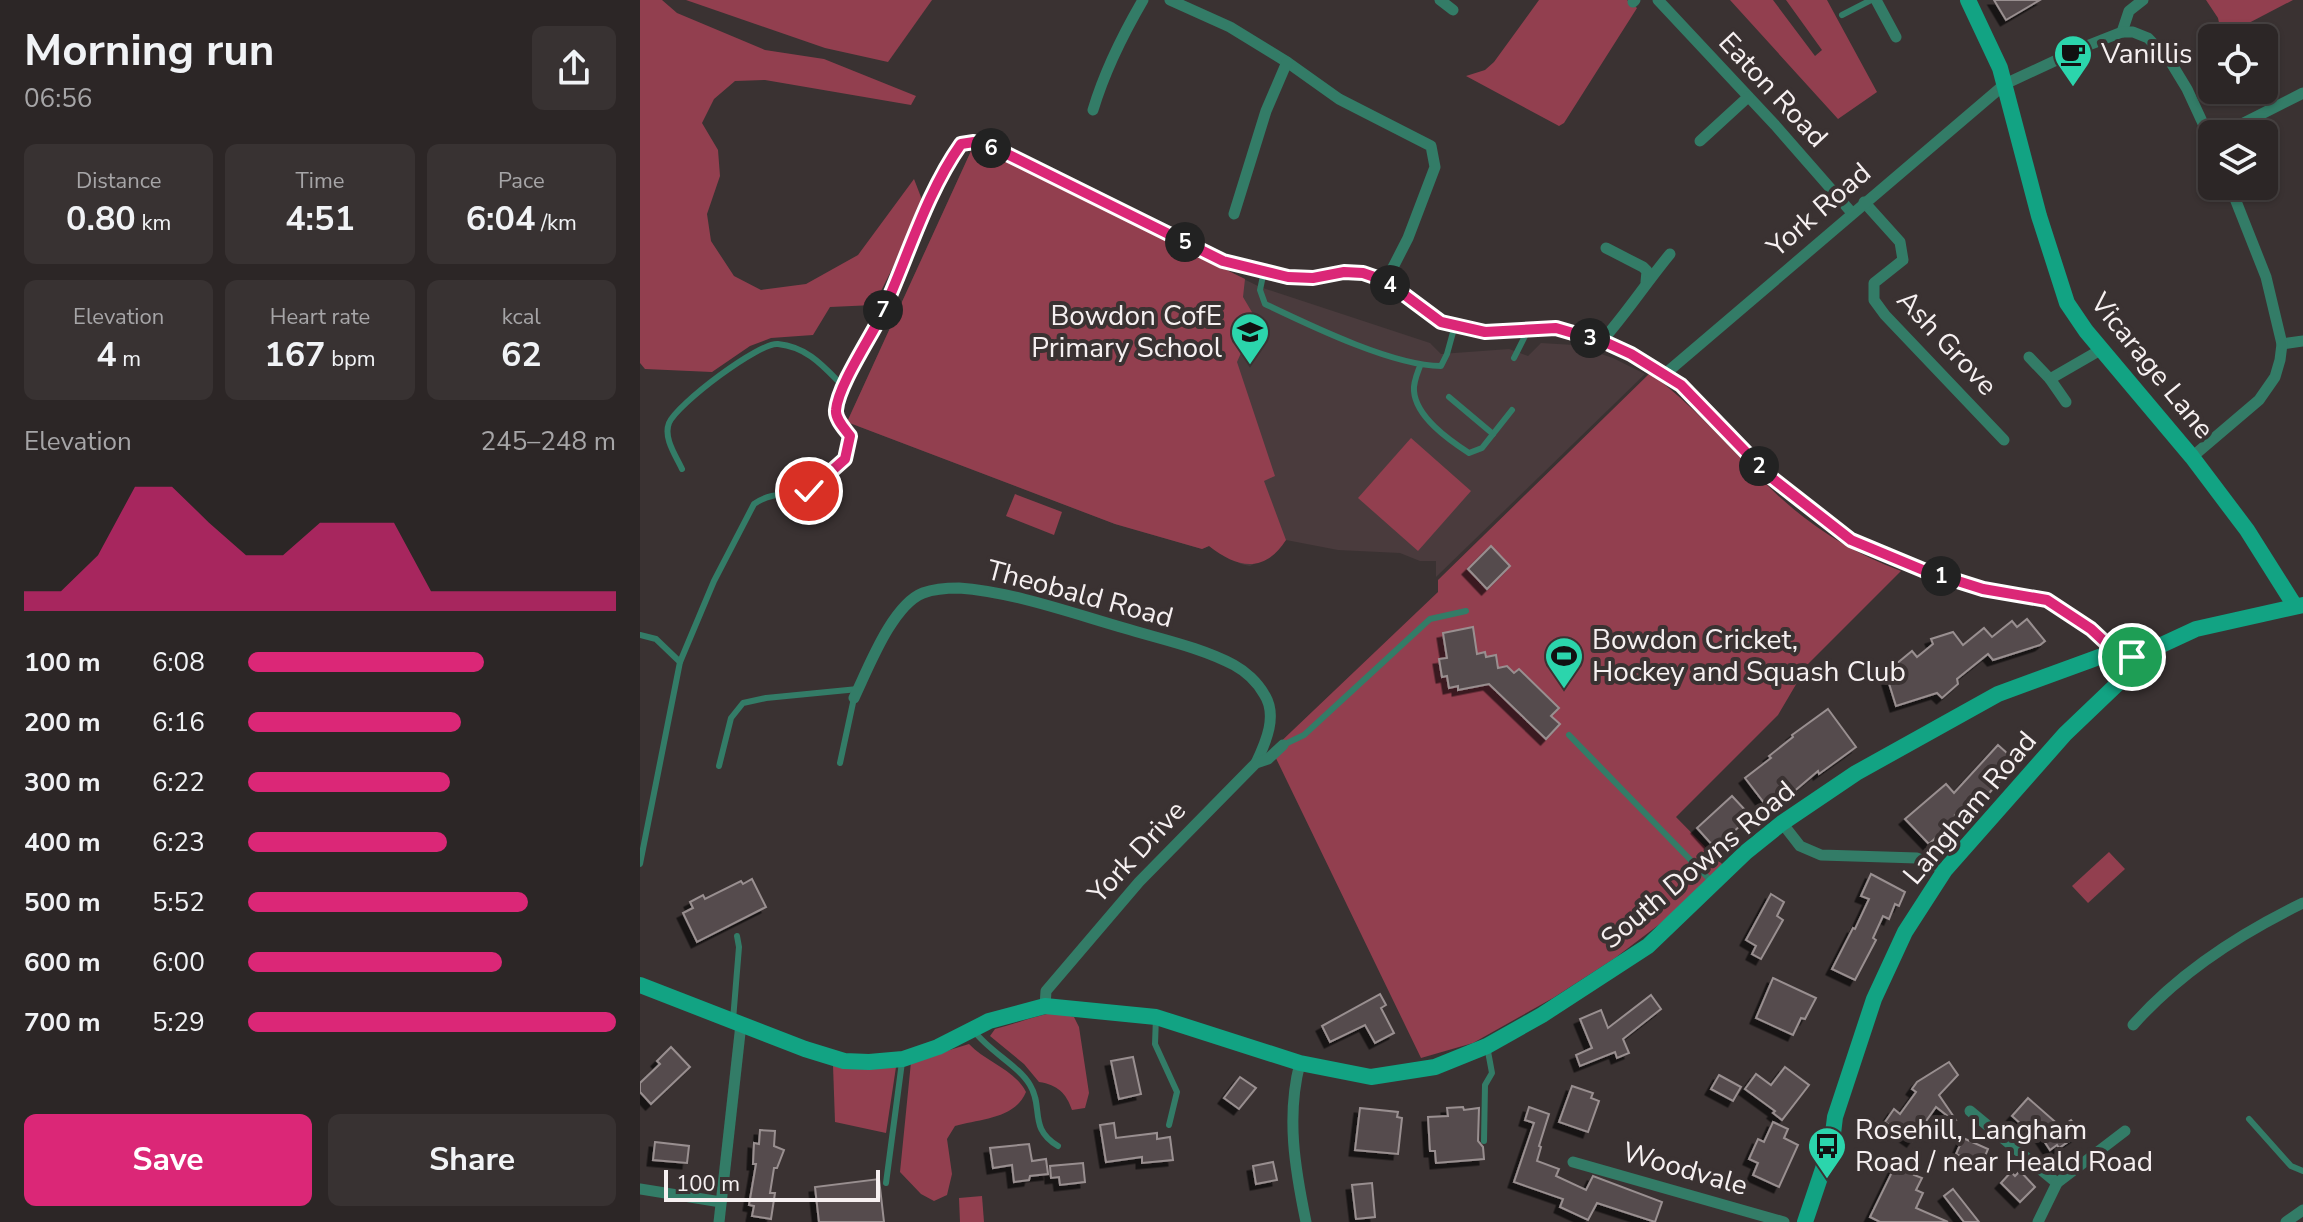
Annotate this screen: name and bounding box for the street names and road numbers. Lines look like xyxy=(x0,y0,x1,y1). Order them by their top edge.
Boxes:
street label: Eaton Road xyxy=(1710,24,1836,156)
street label: York Road xyxy=(1758,154,1879,266)
street label: Ash Grove xyxy=(1888,282,2006,404)
street label: Vicarage Lane xyxy=(2081,284,2223,447)
street label: Theobald Road xyxy=(983,551,1177,637)
street label: Langham Road xyxy=(1895,723,2045,893)
street label: South Downs Road xyxy=(1593,772,1803,958)
street label: York Drive xyxy=(1079,792,1194,912)
street label: Woodvale xyxy=(1618,1133,1752,1205)

